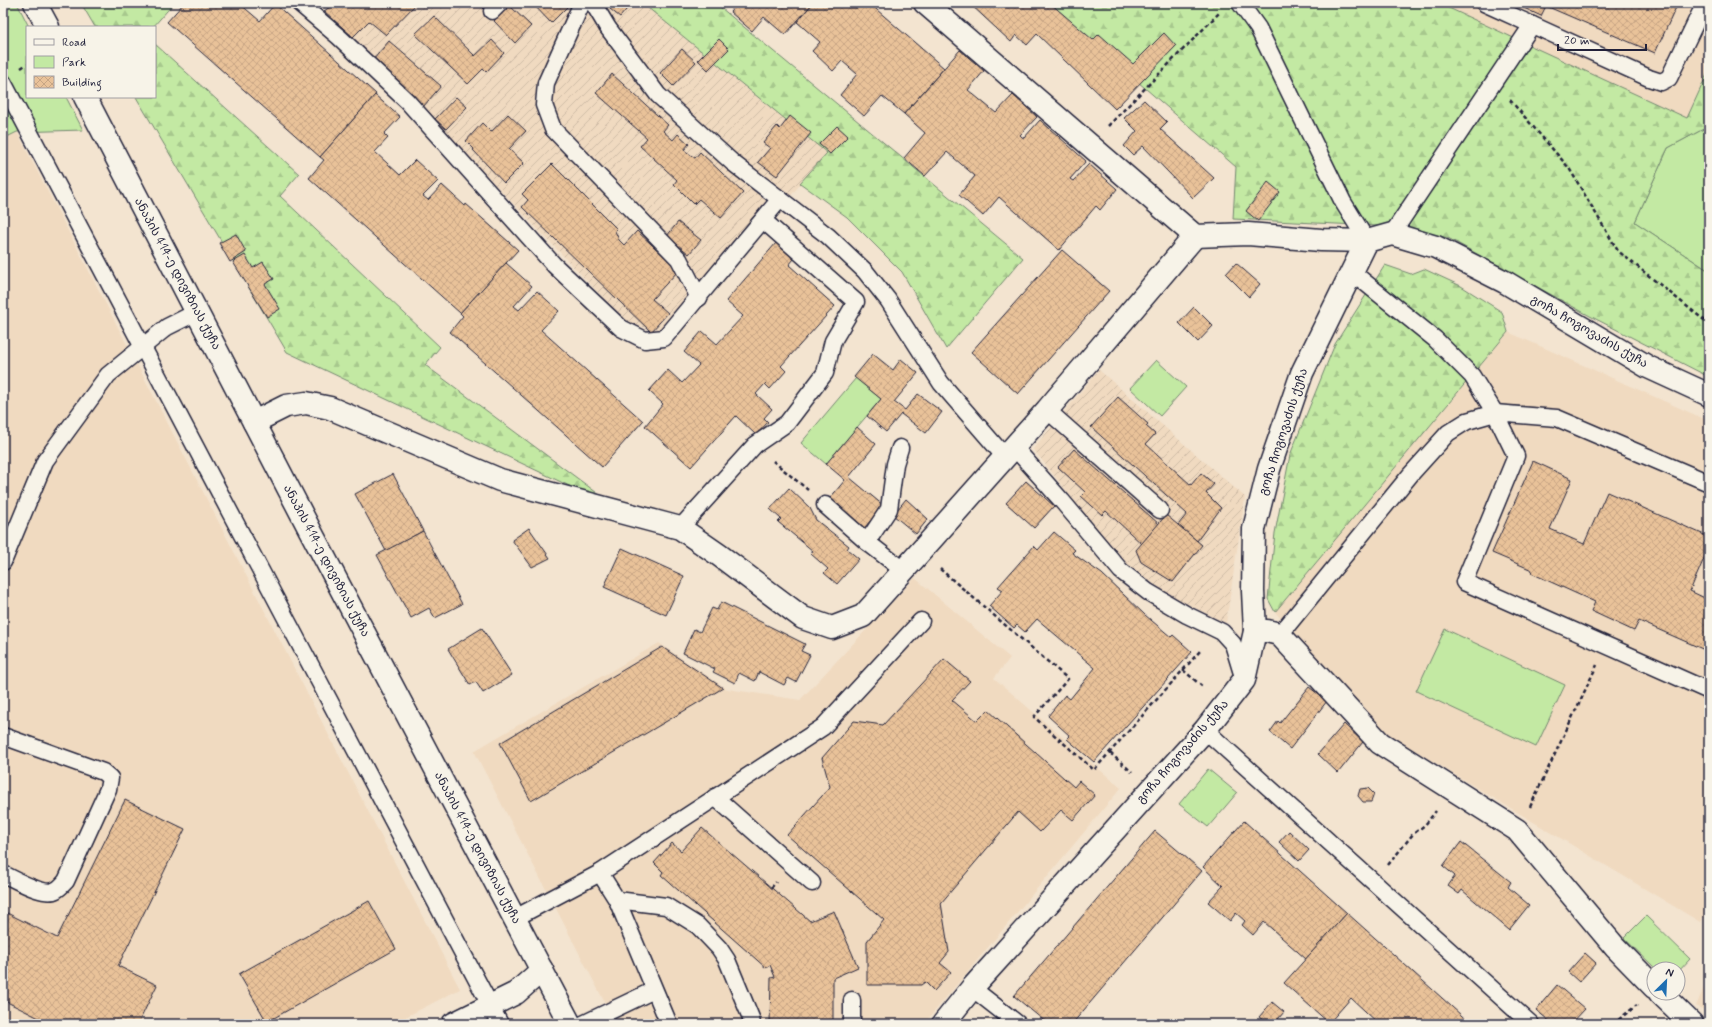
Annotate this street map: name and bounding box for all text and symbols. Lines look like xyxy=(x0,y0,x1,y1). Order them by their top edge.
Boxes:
legend xyxy=(26,26,156,98)
scale bar xyxy=(1558,26,1646,52)
text: 20 m xyxy=(1564,33,1590,49)
text: Road xyxy=(62,35,86,51)
text: Park xyxy=(62,55,86,71)
text: Building xyxy=(62,75,102,92)
street label: ანაპის 414-ე დივიზიას ქუჩა xyxy=(130,195,224,353)
street label: გოჩა ჩოგოვაძის ქუჩა xyxy=(1528,292,1650,372)
street label: გოჩა ჩოგოვაძის ქუჩა xyxy=(1256,366,1312,498)
street label: ანაპის 414-ე დივიზიას ქუჩა xyxy=(279,482,373,640)
street label: გოჩა ჩოგოვაძის ქუჩა xyxy=(1133,697,1233,807)
street label: ანაპის 414-ე დივიზიას ქუჩა xyxy=(430,769,524,927)
north arrow xyxy=(1646,961,1686,1001)
text: N xyxy=(1663,965,1676,981)

